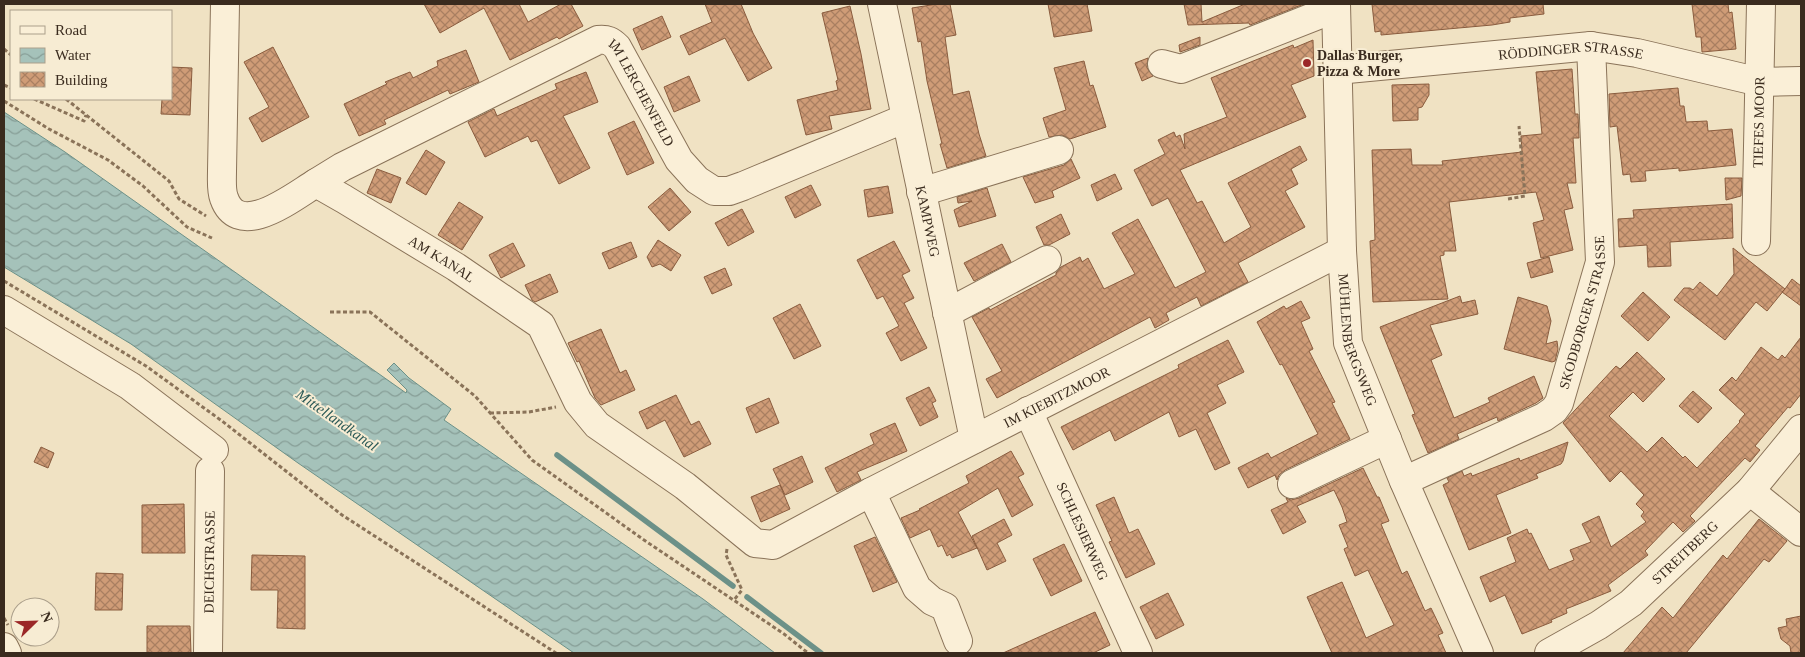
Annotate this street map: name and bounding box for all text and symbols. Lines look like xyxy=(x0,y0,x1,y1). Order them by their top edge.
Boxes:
legend xyxy=(10,10,172,100)
text: Road xyxy=(55,22,87,38)
street label: IM LERCHENFELD xyxy=(606,36,677,149)
street label: RÖDDINGER STRASSE xyxy=(1498,39,1645,63)
text: Water xyxy=(55,47,90,63)
place label: Dallas Burger, Pizza & More xyxy=(1317,48,1403,79)
marker: Dallas Burger, Pizza & More xyxy=(1301,57,1313,69)
text: Building xyxy=(55,72,108,88)
street label: TIEFES MOOR xyxy=(1751,75,1767,168)
street label: KAMPWEG xyxy=(913,184,942,258)
street label: AM KANAL xyxy=(406,233,477,286)
street label: SKODBORGER STRASSE xyxy=(1556,235,1609,391)
street label: MÜHLENBERGSWEG xyxy=(1335,273,1380,408)
street label: IM KIEBITZMOOR xyxy=(1001,364,1113,431)
water label: Mittellandkanal xyxy=(292,385,381,454)
street label: SCHLESIERWEG xyxy=(1053,480,1111,583)
street label: DEICHSTRASSE xyxy=(201,511,218,613)
street label: STREITBERG xyxy=(1649,518,1721,587)
north arrow xyxy=(10,597,60,647)
text: N xyxy=(38,610,55,625)

